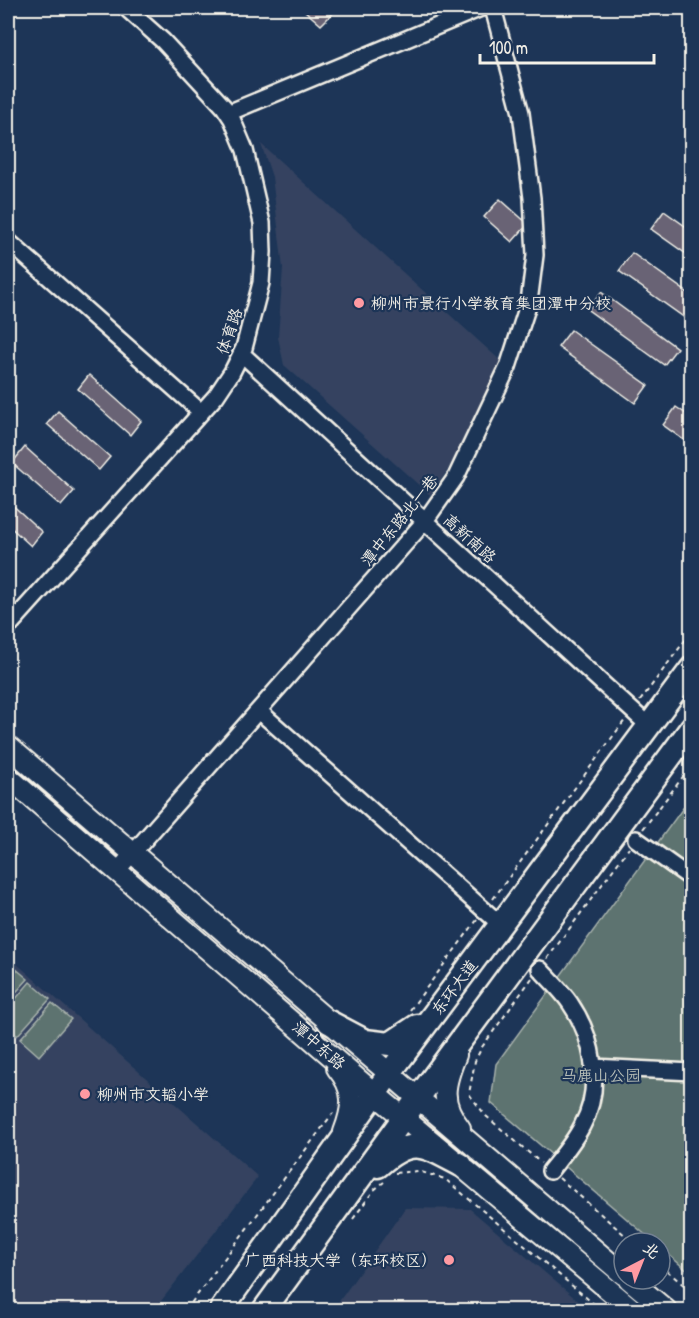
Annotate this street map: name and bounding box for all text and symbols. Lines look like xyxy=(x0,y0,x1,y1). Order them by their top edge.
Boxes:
scale bar xyxy=(480,27,654,65)
text: 100 m xyxy=(489,35,528,60)
place label: 柳州市景行小学教育集团潭中分校 xyxy=(371,292,611,314)
marker: 柳州市景行小学教育集团潭中分校 xyxy=(352,296,366,310)
street label: 体育路 xyxy=(211,305,247,357)
street label: 潭中东路北一巷 xyxy=(355,470,443,570)
street label: 高新南路 xyxy=(439,508,501,568)
street label: 东环大道 xyxy=(426,955,482,1019)
street label: 潭中东路 xyxy=(288,1016,350,1074)
park label: 马鹿山公园 xyxy=(561,1064,641,1086)
place label: 柳州市文韬小学 xyxy=(97,1083,209,1105)
marker: 柳州市文韬小学 xyxy=(78,1087,92,1101)
north arrow xyxy=(612,1231,672,1291)
text: 北 xyxy=(639,1236,665,1263)
place label: 广西科技大学（东环校区） xyxy=(245,1249,437,1271)
marker: 广西科技大学（东环校区） xyxy=(442,1253,456,1267)

